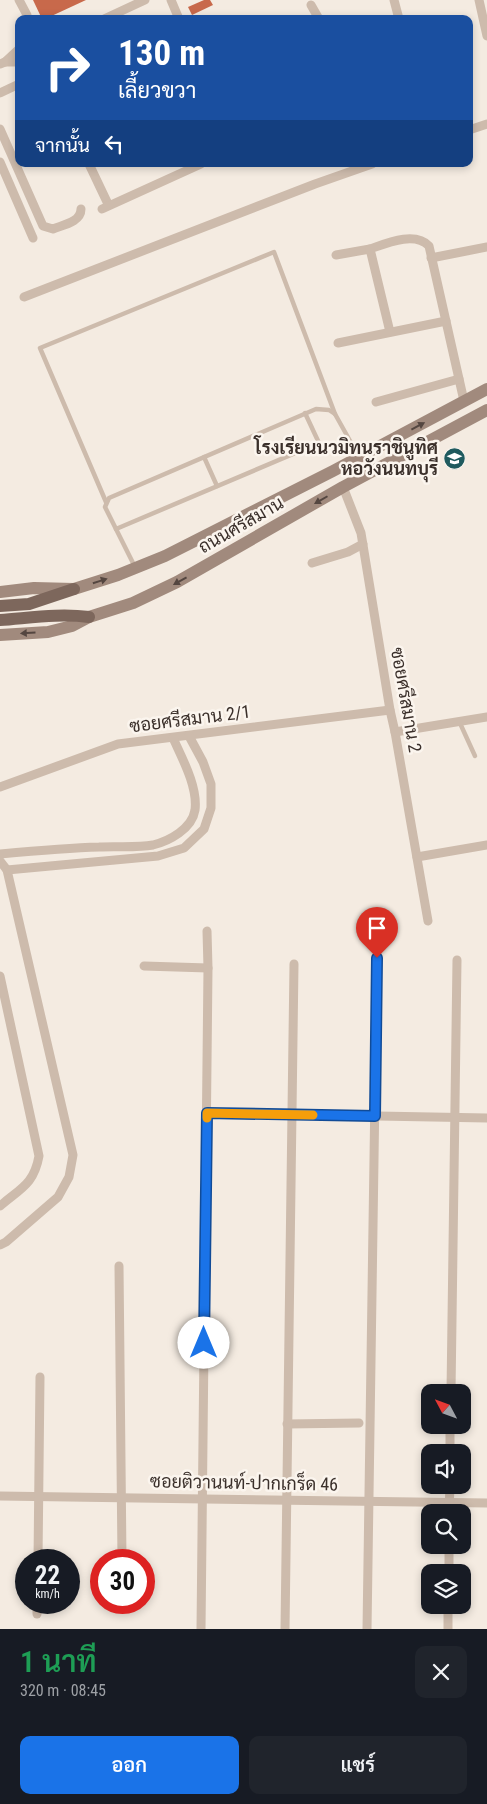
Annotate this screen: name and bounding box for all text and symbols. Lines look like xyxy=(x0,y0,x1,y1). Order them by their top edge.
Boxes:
text: 130 m xyxy=(118,33,205,74)
icon: right xyxy=(35,35,100,100)
text: เลี้ยวขวา xyxy=(118,78,196,103)
icon: left xyxy=(100,130,128,158)
text: จากนั้น xyxy=(35,134,90,157)
one-way arrow xyxy=(411,422,426,430)
place label: โรงเรียนนวมิทนราชินูทิศ หอวังนนทบุรี xyxy=(253,435,438,483)
school or university icon: โรงเรียนนวมิทนราชินูทิศ หอวังนนทบุรี xyxy=(442,446,466,470)
street label: ถนนศรีสมาน xyxy=(194,490,287,557)
one-way arrow xyxy=(314,495,327,504)
one-way arrow xyxy=(173,576,186,585)
one-way arrow xyxy=(92,577,107,584)
one-way arrow xyxy=(20,630,36,638)
street label: ซอยศรีสมาน 2 xyxy=(387,645,428,754)
street label: ซอยศรีสมาน 2/1 xyxy=(128,699,252,736)
pin xyxy=(356,907,398,958)
icon: arrive xyxy=(363,914,391,942)
position arrow xyxy=(177,1316,229,1368)
north arrow xyxy=(421,1384,471,1434)
map controls xyxy=(421,1384,471,1614)
button: sound xyxy=(421,1444,471,1494)
street label: ซอยติวานนท์-ปากเกร็ด 46 xyxy=(150,1467,338,1495)
button: search xyxy=(421,1504,471,1554)
speed limit sign: 30 xyxy=(90,1549,155,1614)
text: 22 xyxy=(35,1561,60,1590)
button: layers xyxy=(421,1564,471,1614)
text: km/h xyxy=(35,1587,60,1601)
text: 1 นาที xyxy=(20,1644,97,1679)
button: close xyxy=(415,1646,467,1698)
text: 320 m · 08:45 xyxy=(20,1681,106,1700)
button: ออก xyxy=(20,1736,239,1794)
button: แชร์ xyxy=(249,1736,467,1794)

